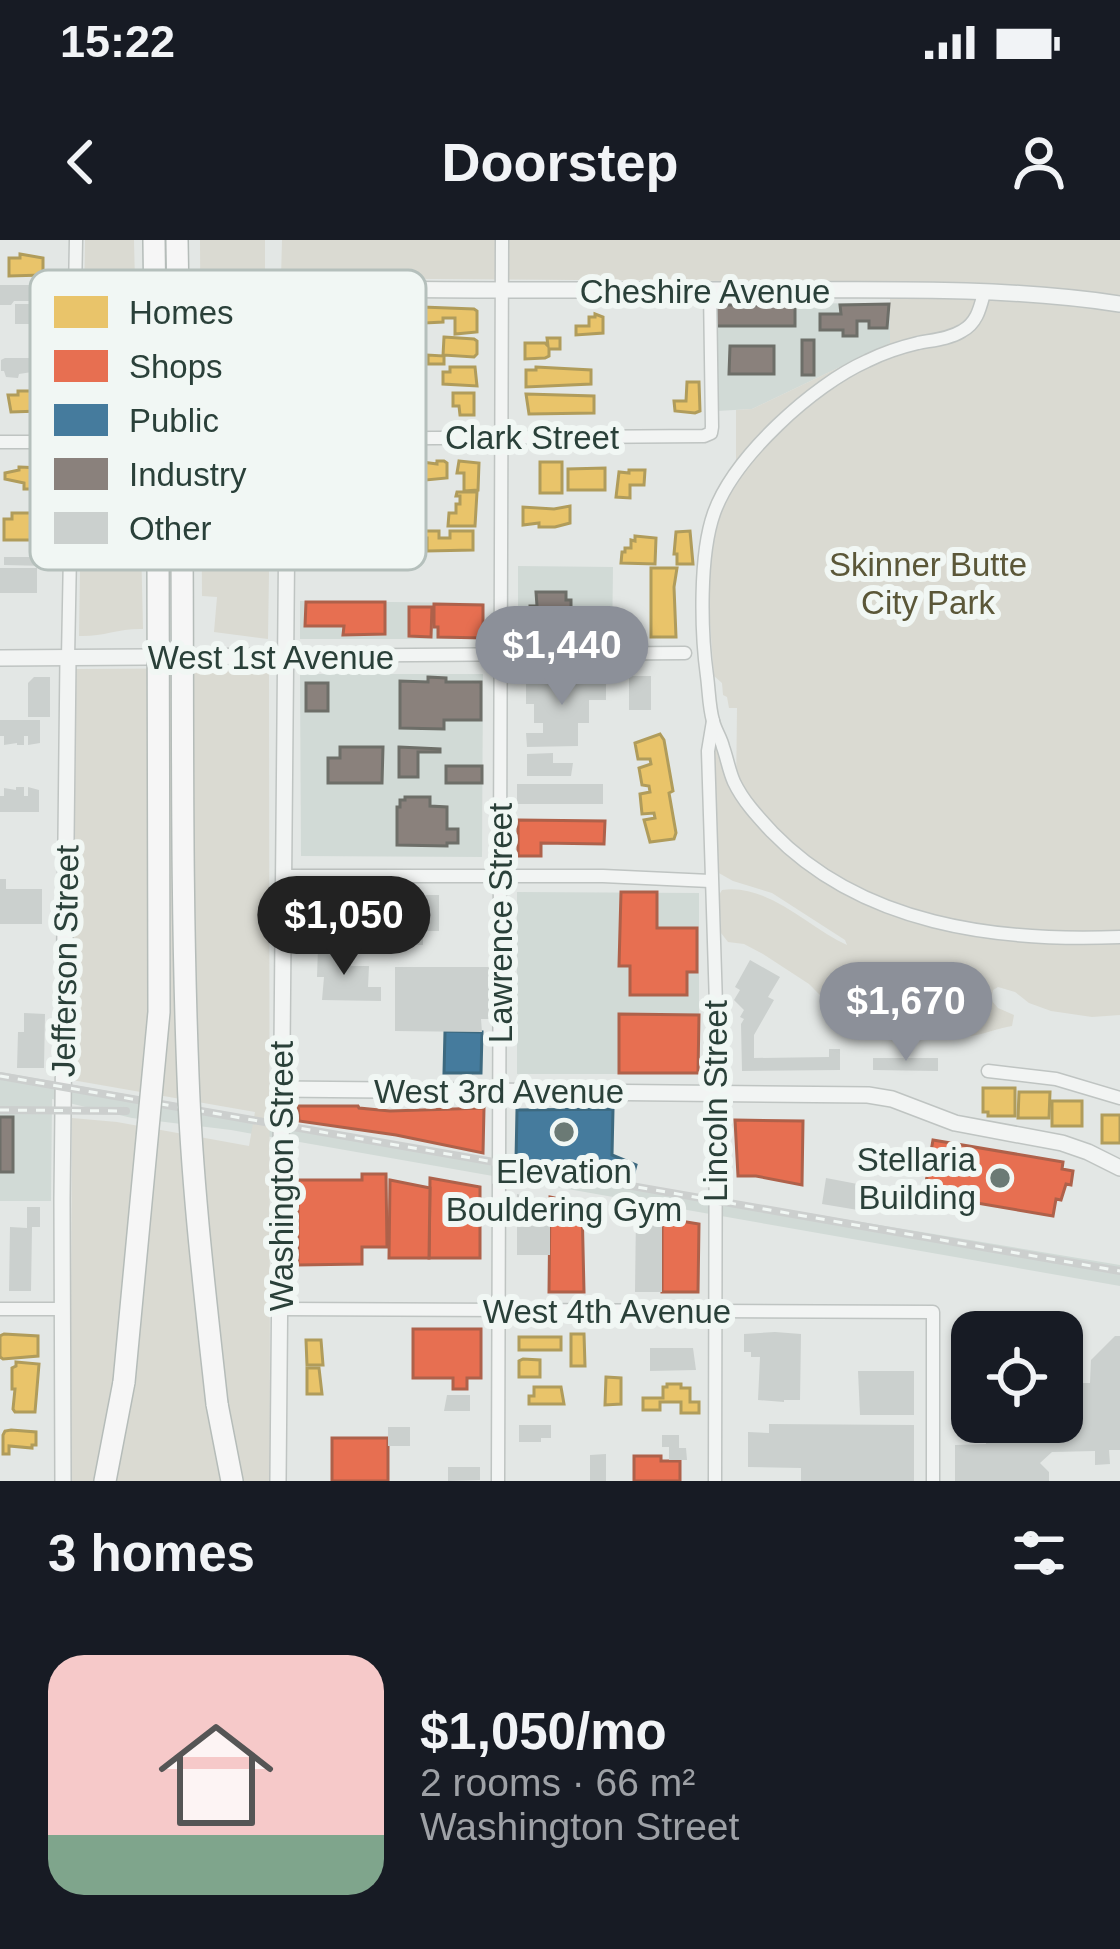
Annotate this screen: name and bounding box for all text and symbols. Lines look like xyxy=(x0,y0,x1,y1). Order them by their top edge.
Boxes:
text: 15:22 xyxy=(60,16,175,67)
icon: back xyxy=(48,129,114,195)
icon: person xyxy=(1006,129,1072,195)
text: Doorstep xyxy=(441,132,679,192)
legend xyxy=(30,270,426,570)
street label: Cheshire Avenue xyxy=(580,273,830,310)
text: Homes xyxy=(129,294,234,331)
text: Shops xyxy=(129,348,223,385)
text: Public xyxy=(129,402,219,439)
street label: Clark Street xyxy=(445,419,619,456)
text: Industry xyxy=(129,456,247,493)
text: Other xyxy=(129,510,212,547)
park label: Skinner Butte City Park xyxy=(829,546,1027,621)
pin: $1,440 xyxy=(464,606,660,708)
text: $1,440 xyxy=(502,623,622,666)
street label: West 1st Avenue xyxy=(148,639,394,676)
street label: Lawrence Street xyxy=(482,803,519,1043)
street label: Jefferson Street xyxy=(44,845,86,1077)
pin: $1,050 xyxy=(246,876,442,978)
text: $1,050 xyxy=(284,893,404,936)
pin: $1,670 xyxy=(808,962,1004,1064)
text: $1,670 xyxy=(846,979,966,1022)
street label: Lincoln Street xyxy=(697,1000,734,1202)
street label: Washington Street xyxy=(263,1041,300,1311)
street label: West 3rd Avenue xyxy=(374,1073,624,1110)
marker: Elevation Bouldering Gym xyxy=(551,1119,577,1145)
place label: Stellaria Building xyxy=(857,1141,977,1216)
place label: Elevation Bouldering Gym xyxy=(446,1153,682,1228)
marker: Stellaria Building xyxy=(987,1165,1013,1191)
street label: West 4th Avenue xyxy=(483,1293,731,1330)
map controls xyxy=(951,1311,1083,1443)
button: locate xyxy=(951,1311,1083,1443)
icon: filters xyxy=(1006,1520,1072,1586)
text: 3 homes xyxy=(48,1525,255,1582)
icon: home xyxy=(144,1703,288,1847)
text: $1,050/mo xyxy=(420,1703,667,1760)
text: 2 rooms · 66 m² xyxy=(420,1761,695,1804)
text: Washington Street xyxy=(420,1805,739,1848)

